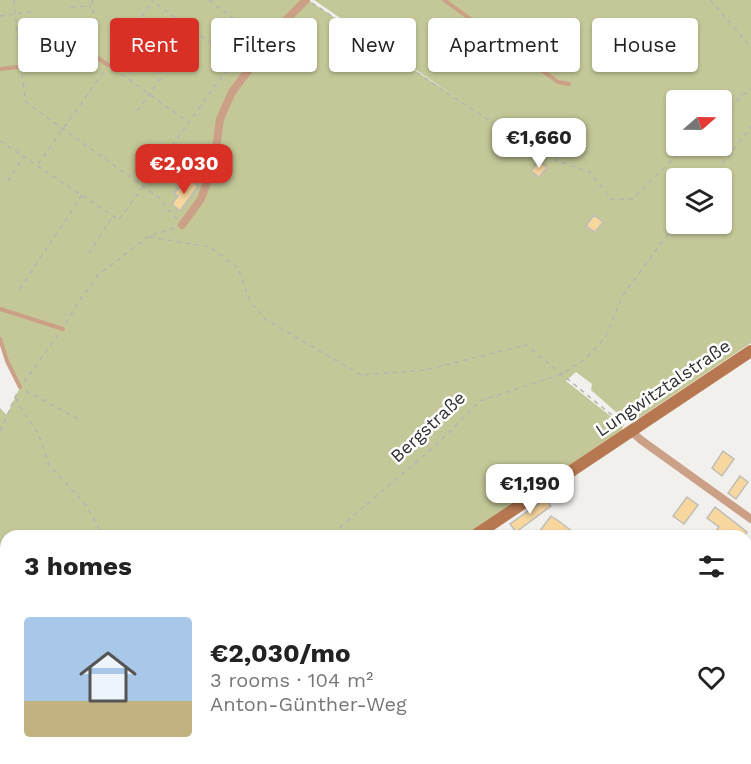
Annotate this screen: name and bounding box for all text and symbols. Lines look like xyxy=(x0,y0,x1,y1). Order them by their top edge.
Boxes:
chip: Buy xyxy=(18,18,98,72)
chip: Rent xyxy=(110,18,199,72)
chip: Filters xyxy=(211,18,317,72)
chip: New xyxy=(329,18,416,72)
chip: Apartment xyxy=(428,18,580,72)
chip: House xyxy=(592,18,698,72)
north arrow xyxy=(666,90,732,156)
map controls xyxy=(666,90,732,234)
pin: €1,660 xyxy=(490,118,588,169)
text: €1,660 xyxy=(506,125,572,149)
pin: €2,030 xyxy=(135,144,233,195)
text: €2,030 xyxy=(149,151,219,175)
button: layers xyxy=(666,168,732,234)
street label: Lungwitztalstraße xyxy=(591,335,734,441)
street label: Bergstraße xyxy=(386,387,469,467)
pin: €1,190 xyxy=(481,464,579,515)
text: €1,190 xyxy=(500,471,560,495)
icon: filters xyxy=(695,550,728,583)
text: 3 homes xyxy=(24,551,132,581)
text: €2,030/mo xyxy=(210,638,350,668)
icon: home xyxy=(72,641,144,713)
icon: heart xyxy=(695,661,728,694)
text: 3 rooms · 104 m² xyxy=(210,668,373,692)
text: Anton-Günther-Weg xyxy=(210,692,407,716)

